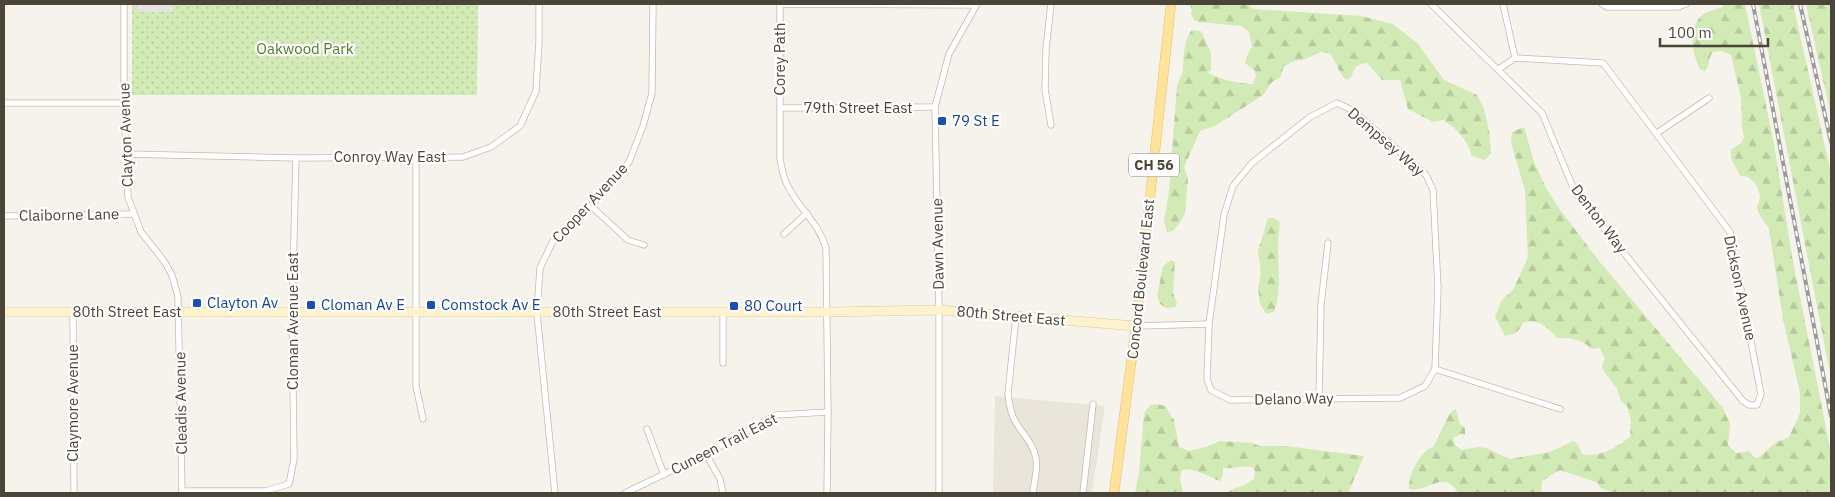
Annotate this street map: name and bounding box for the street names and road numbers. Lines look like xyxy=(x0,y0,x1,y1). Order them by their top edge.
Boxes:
street label: Corey Path xyxy=(770,22,789,96)
street label: Clayton Avenue xyxy=(114,82,137,188)
street label: 79th Street East xyxy=(803,98,913,117)
street label: Dempsey Way xyxy=(1344,103,1429,180)
street label: Conroy Way East xyxy=(334,147,446,166)
road number: CH 56 xyxy=(1129,154,1179,176)
street label: Cooper Avenue xyxy=(548,159,631,247)
street label: Denton Way xyxy=(1567,181,1632,257)
street label: Dawn Avenue xyxy=(927,198,948,290)
street label: Concord Boulevard East xyxy=(1123,198,1158,360)
street label: Claiborne Lane xyxy=(19,204,119,225)
street label: Dickson Avenue xyxy=(1720,234,1761,342)
street label: Cloman Avenue East xyxy=(283,252,302,390)
street label: 80th Street East xyxy=(956,301,1066,330)
street label: 80th Street East xyxy=(72,302,182,321)
street label: 80th Street East xyxy=(552,302,662,321)
street label: Claymore Avenue xyxy=(63,344,82,462)
street label: Cleadis Avenue xyxy=(170,351,191,455)
street label: Delano Way xyxy=(1254,388,1334,409)
street label: Cuneen Trail East xyxy=(667,409,780,479)

